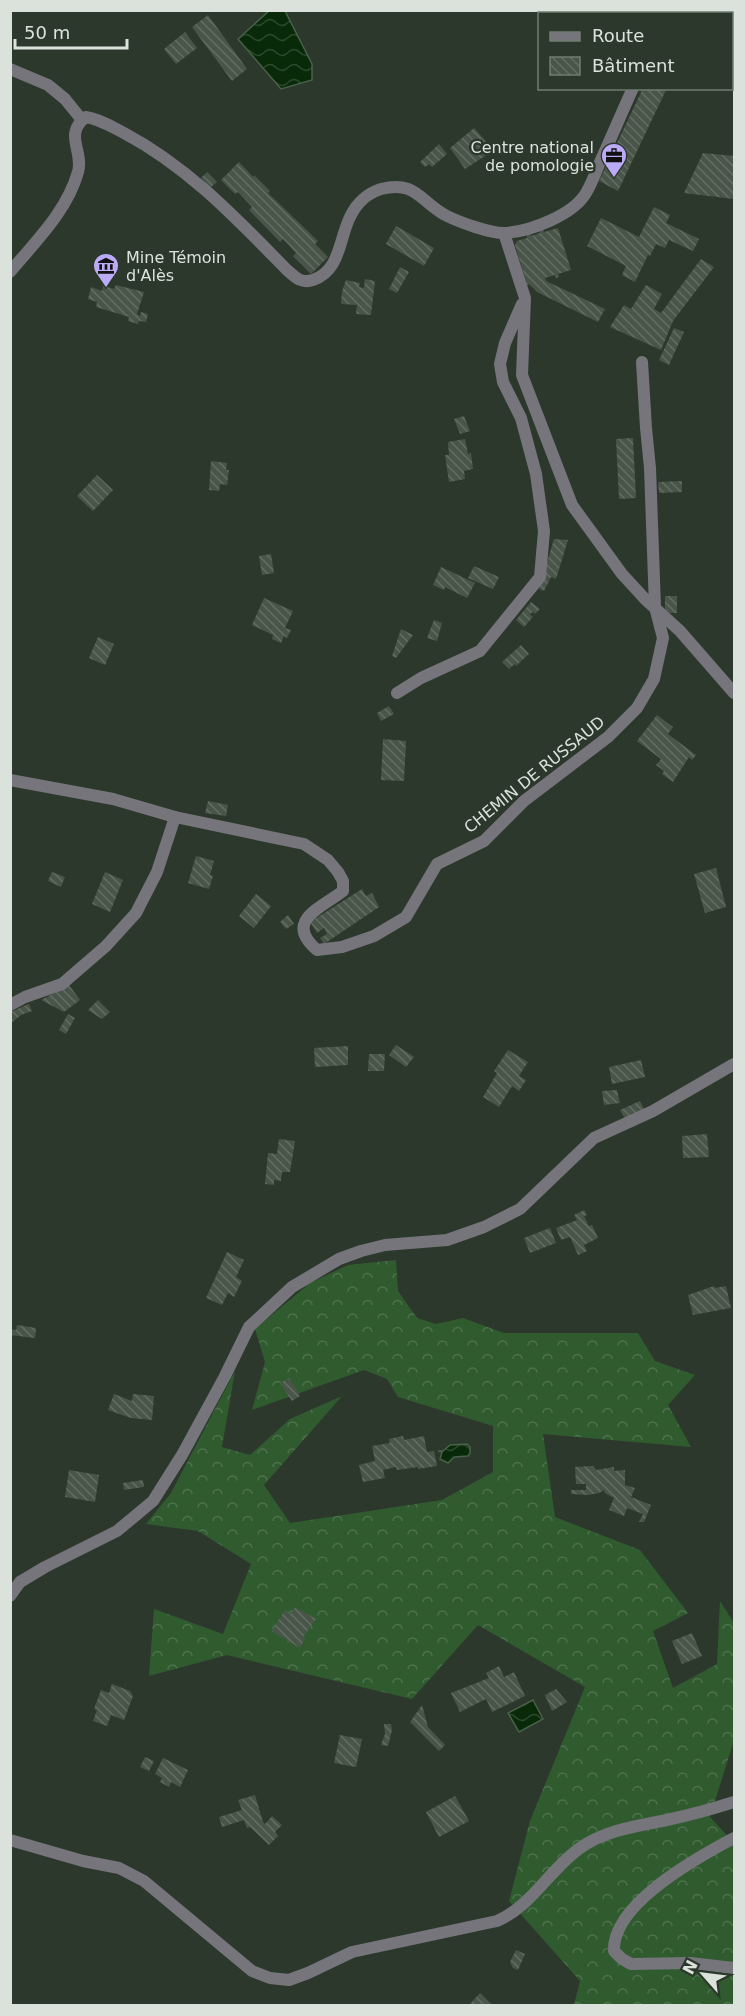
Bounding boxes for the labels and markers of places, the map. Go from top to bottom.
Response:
place label: Centre national de pomologie [471,138,594,175]
office icon: Centre national de pomologie [599,141,629,179]
place label: Mine Témoin d'Alès [126,248,226,285]
museum icon: Mine Témoin d'Alès [91,251,121,289]

